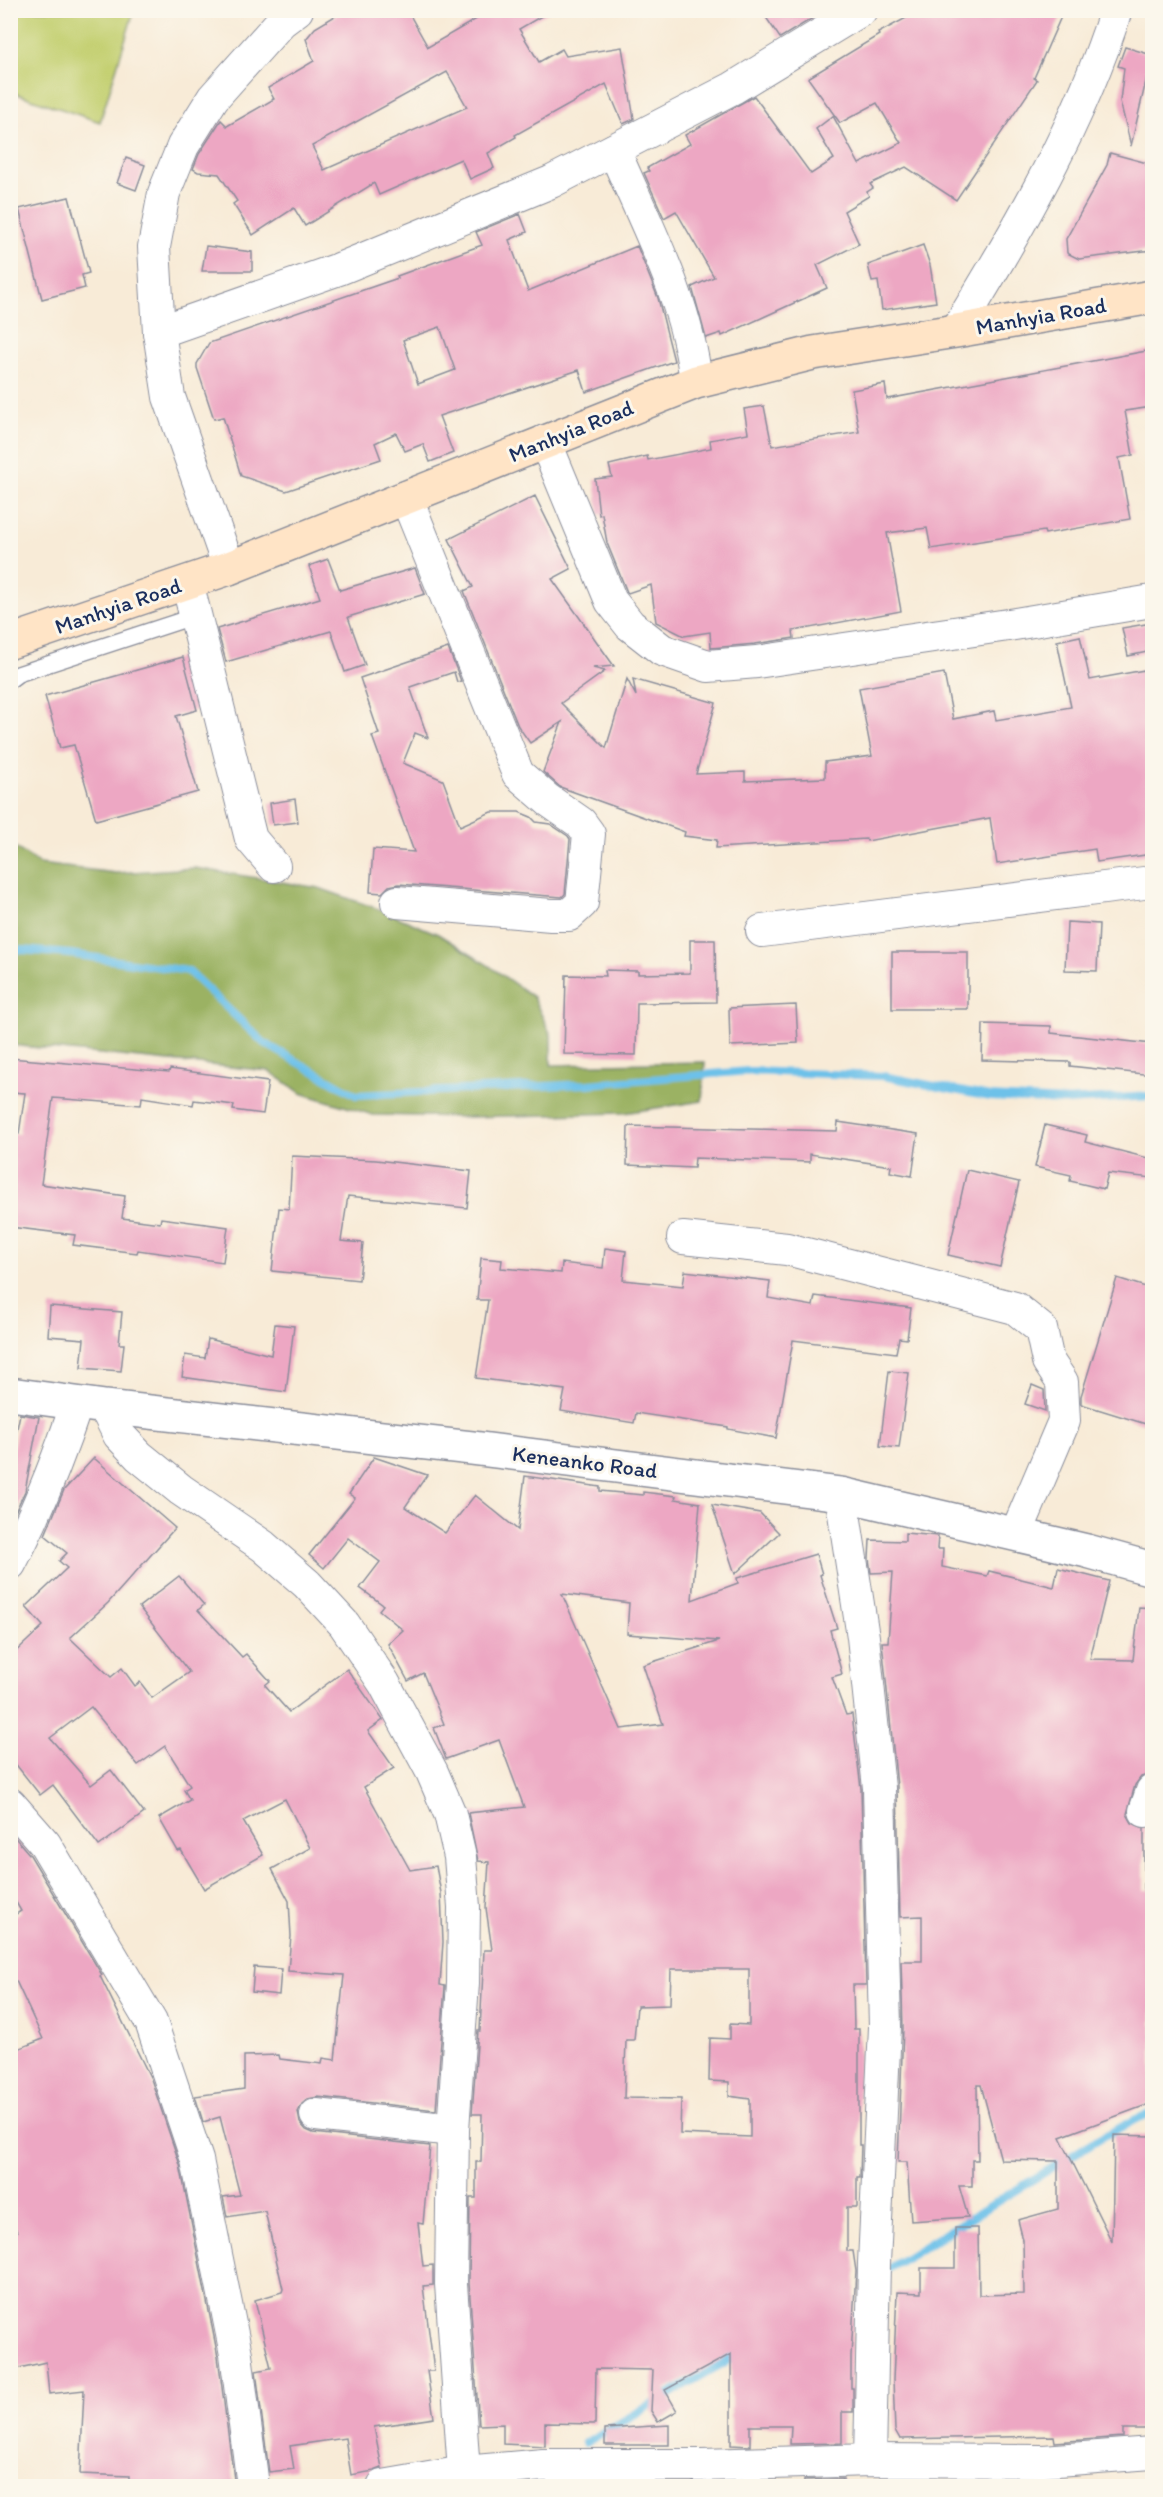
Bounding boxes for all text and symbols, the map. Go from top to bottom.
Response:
street label: Manhyia Road [974,291,1108,341]
street label: Manhyia Road [505,394,637,468]
street label: Manhyia Road [51,572,185,640]
street label: Keneanko Road [511,1440,659,1484]

